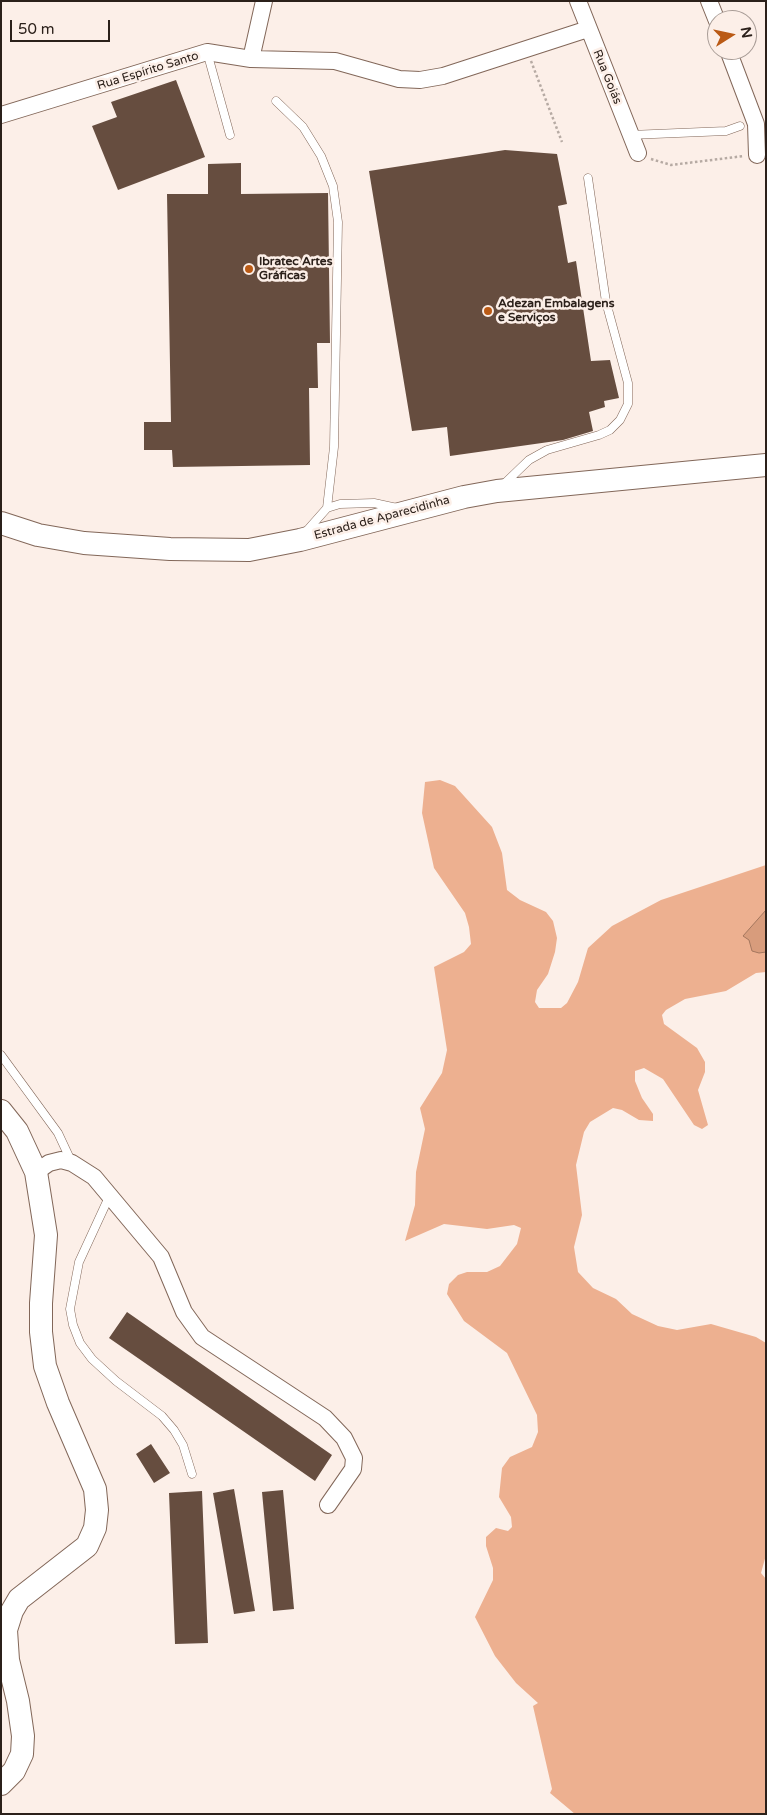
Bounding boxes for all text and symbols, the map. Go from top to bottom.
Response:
scale bar [12,10,112,42]
north arrow [707,10,757,60]
text: 50 m [18,20,55,38]
text: N [737,25,756,39]
street label: Rua Goiás [590,48,624,106]
street label: Rua Espírito Santo [96,49,200,93]
place label: Ibratec Artes Gráficas [259,255,332,283]
marker: Ibratec Artes Gráficas [243,263,255,275]
place label: Adezan Embalagens e Serviços [498,297,614,325]
marker: Adezan Embalagens e Serviços [482,305,494,317]
street label: Estrada de Aparecidinha [313,493,451,543]

